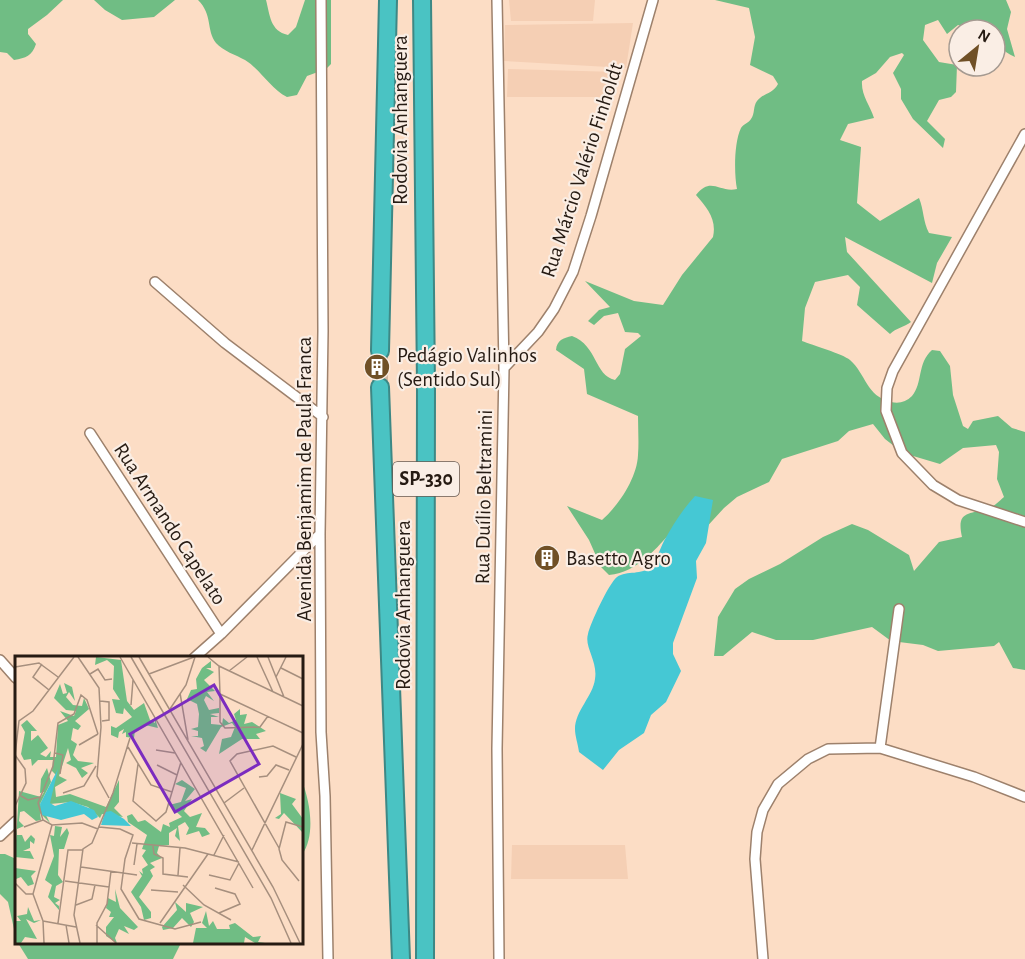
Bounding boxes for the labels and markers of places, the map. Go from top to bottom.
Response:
place label: Pedágio Valinhos (Sentido Sul) [397,345,537,390]
building icon: Pedágio Valinhos (Sentido Sul) [362,352,392,382]
building icon: Basetto Agro [532,543,562,573]
place label: Basetto Agro [566,548,671,569]

